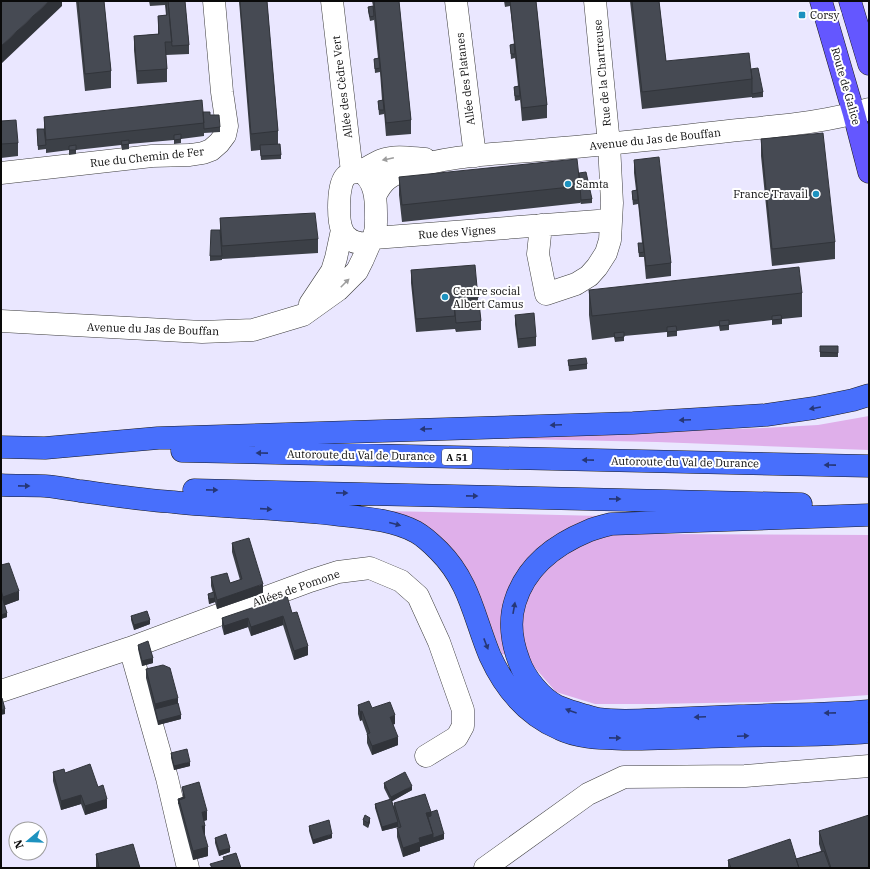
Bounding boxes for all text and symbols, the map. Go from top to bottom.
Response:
place label: Corsy [810,8,839,22]
marker: Corsy [797,10,807,20]
street label: Rue de la Chartreuse [590,19,614,127]
street label: Allée des Platanes [452,32,478,126]
street label: Allée des Cèdre Vert [329,35,355,139]
street label: Route de Galice [828,46,864,126]
street label: Avenue du Jas de Bouffan [589,125,721,153]
street label: Rue du Chemin de Fer [89,144,205,170]
one-way arrow [382,156,394,162]
place label: Samta [576,177,609,191]
marker: Samta [563,179,573,189]
place label: France Travail [733,187,808,201]
marker: France Travail [811,189,821,199]
street label: Rue des Vignes [418,222,496,242]
one-way arrow [340,278,350,288]
place label: Centre social Albert Camus [453,284,523,311]
marker: Centre social Albert Camus [440,292,450,302]
street label: Avenue du Jas de Bouffan [87,320,219,338]
one-way arrow [809,405,821,411]
one-way arrow [679,416,691,423]
one-way arrow [549,422,562,428]
one-way arrow [420,426,432,433]
street label: Autoroute du Val de Durance [287,447,435,463]
road number: A 51 [442,449,472,465]
one-way arrow [255,450,268,456]
street label: Autoroute du Val de Durance [611,454,759,470]
one-way arrow [581,457,594,463]
one-way arrow [824,462,836,469]
one-way arrow [18,483,31,489]
one-way arrow [206,487,219,493]
one-way arrow [336,490,349,496]
one-way arrow [466,493,479,499]
one-way arrow [609,496,621,503]
one-way arrow [260,505,272,512]
one-way arrow [390,521,402,527]
street label: Allées de Pomone [251,566,342,609]
one-way arrow [511,601,517,614]
one-way arrow [484,639,490,651]
one-way arrow [565,708,577,714]
one-way arrow [823,710,836,716]
one-way arrow [694,714,706,721]
one-way arrow [737,733,750,739]
one-way arrow [609,735,622,741]
north arrow [8,821,48,861]
text: N [10,838,27,851]

